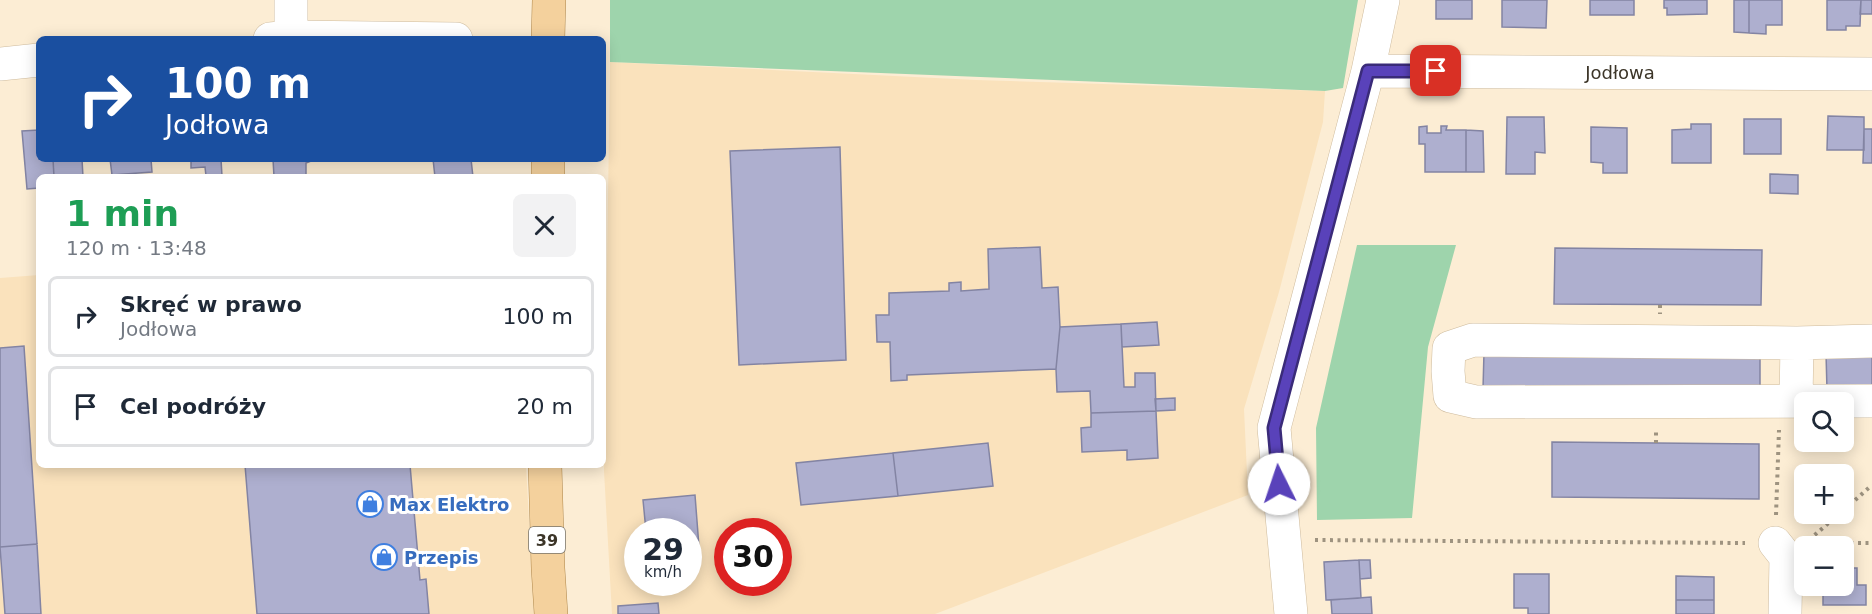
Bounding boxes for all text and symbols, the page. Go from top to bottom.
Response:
pin [1410,45,1461,96]
icon: arrive [1419,54,1452,87]
text: 100 m [165,59,311,108]
icon: right [66,60,144,138]
street label: Jodłowa [1584,62,1655,83]
text: Jodłowa [165,109,269,140]
text: 1 min [66,193,179,234]
button: close [513,194,576,257]
text: 120 m · 13:48 [66,236,207,260]
text: Skręć w prawo [120,292,302,317]
icon: right [69,300,102,333]
text: 100 m [503,304,573,329]
text: Jodłowa [120,317,197,341]
icon: arrive [69,390,102,423]
map controls [1794,392,1854,596]
button: search [1794,392,1854,452]
text: Cel podróży [120,394,266,419]
text: 20 m [517,394,573,419]
position arrow [1247,452,1311,516]
button: + [1794,464,1854,524]
shop icon: Max Elektro [355,489,385,519]
place label: Max Elektro [389,494,509,515]
speed limit sign: 30 [714,518,792,596]
road number: 39 [529,527,565,553]
text: 29 [642,532,684,567]
button: − [1794,536,1854,596]
shop icon: Przepis [369,542,399,572]
place label: Przepis [404,547,479,568]
text: km/h [644,563,682,581]

